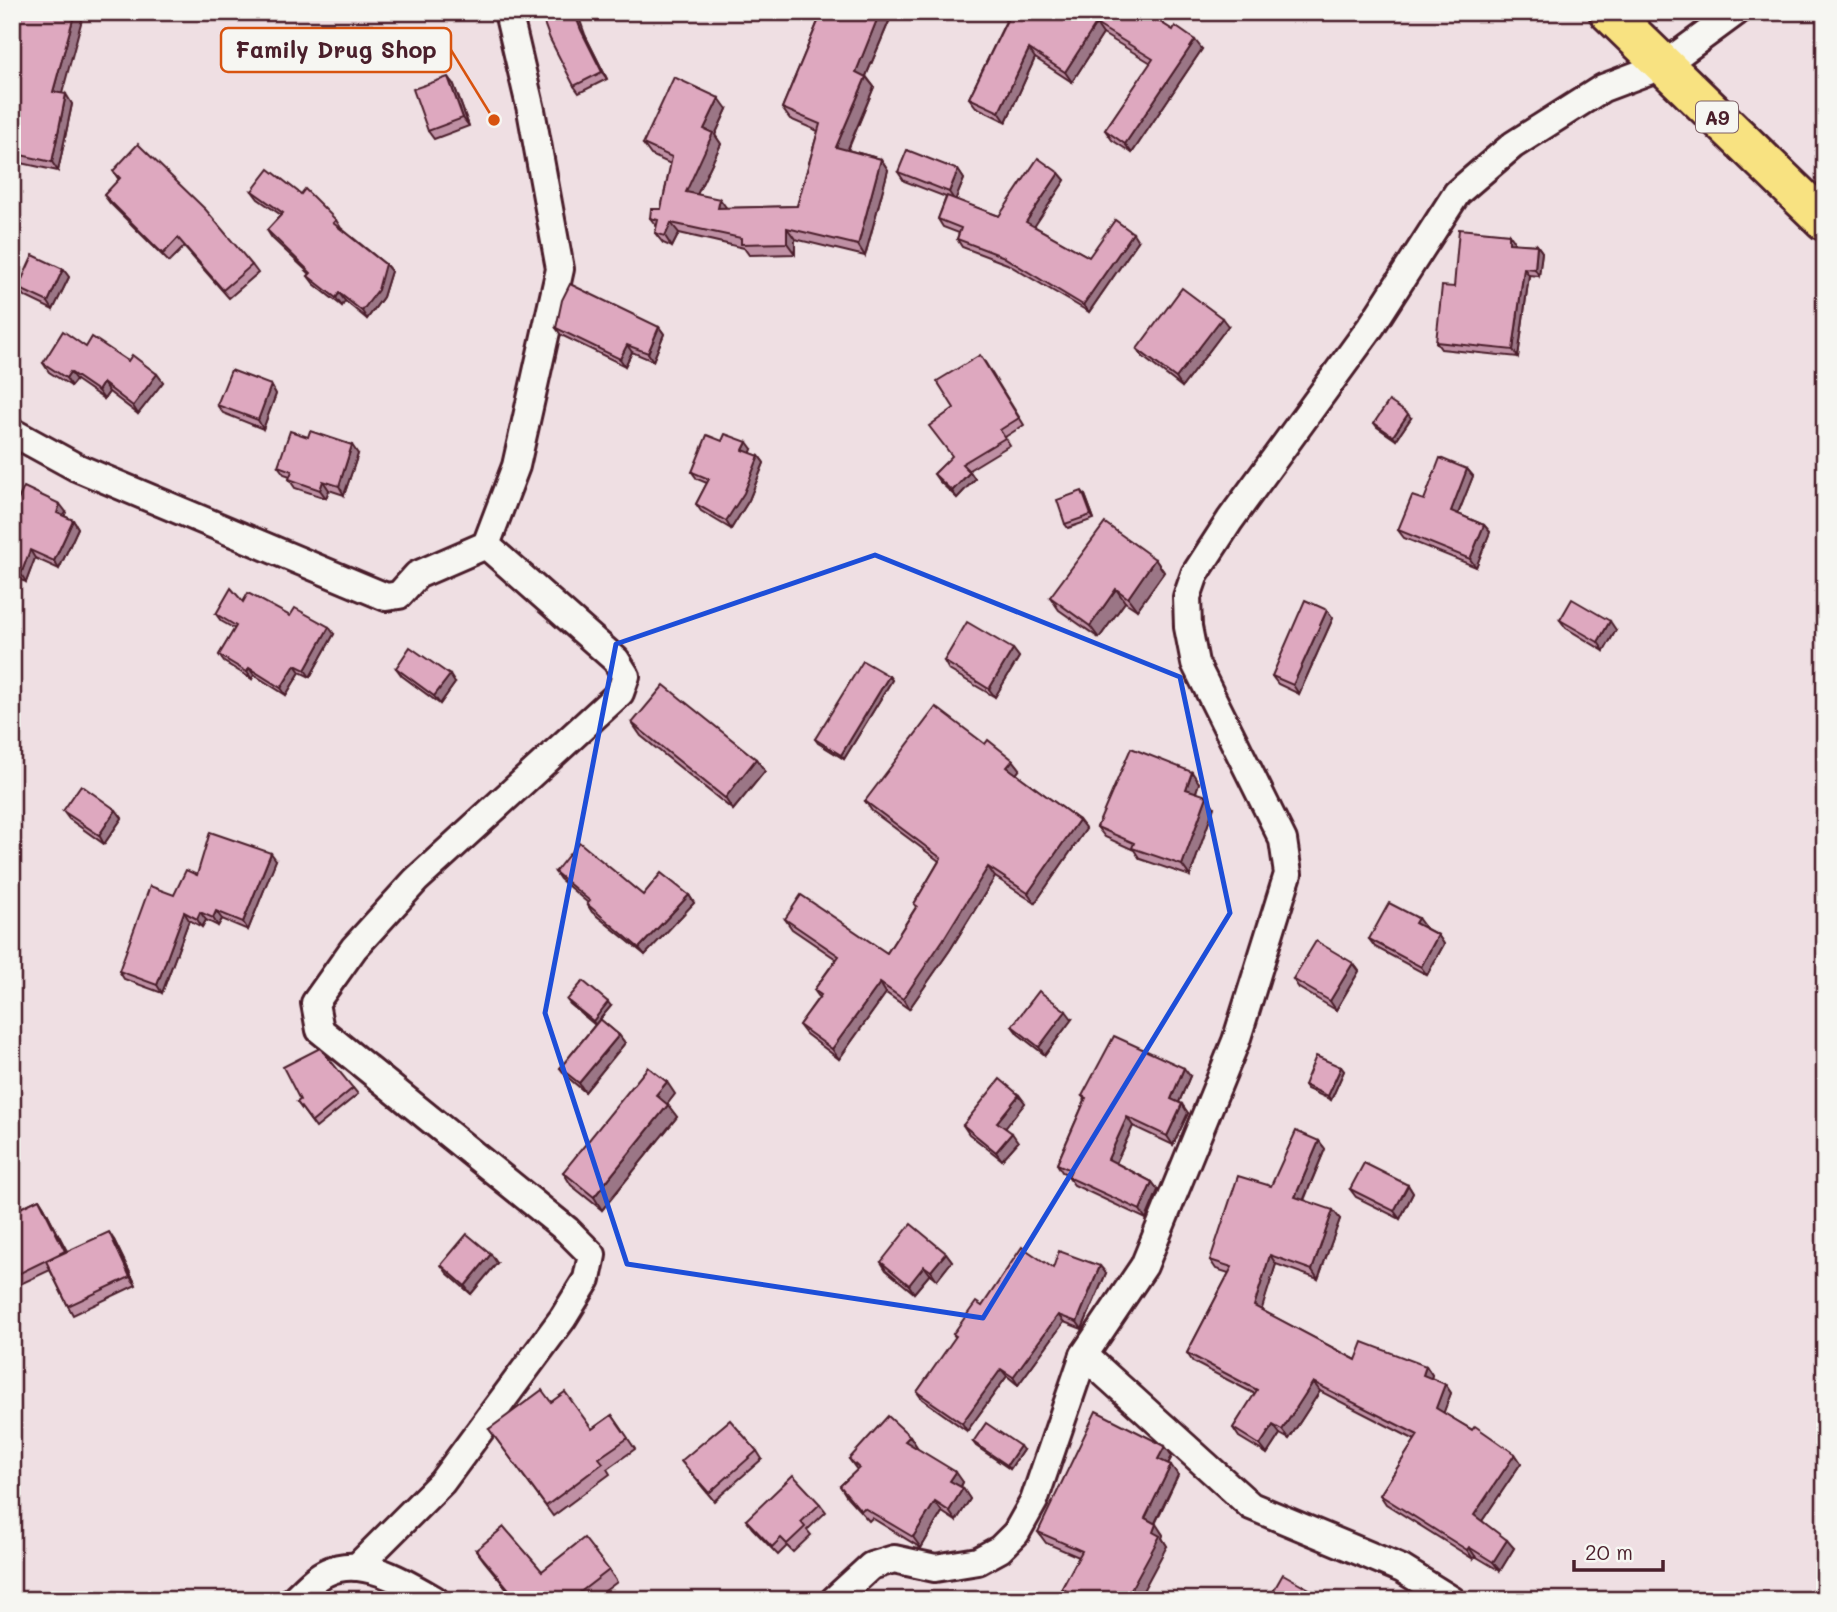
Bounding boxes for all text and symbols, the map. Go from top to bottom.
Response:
callout: Family Drug Shop [221,28,451,72]
text: Family Drug Shop [235,34,437,64]
road number: A9 [1696,102,1738,132]
scale bar [1574,1528,1664,1572]
text: 20 m [1585,1538,1633,1565]

